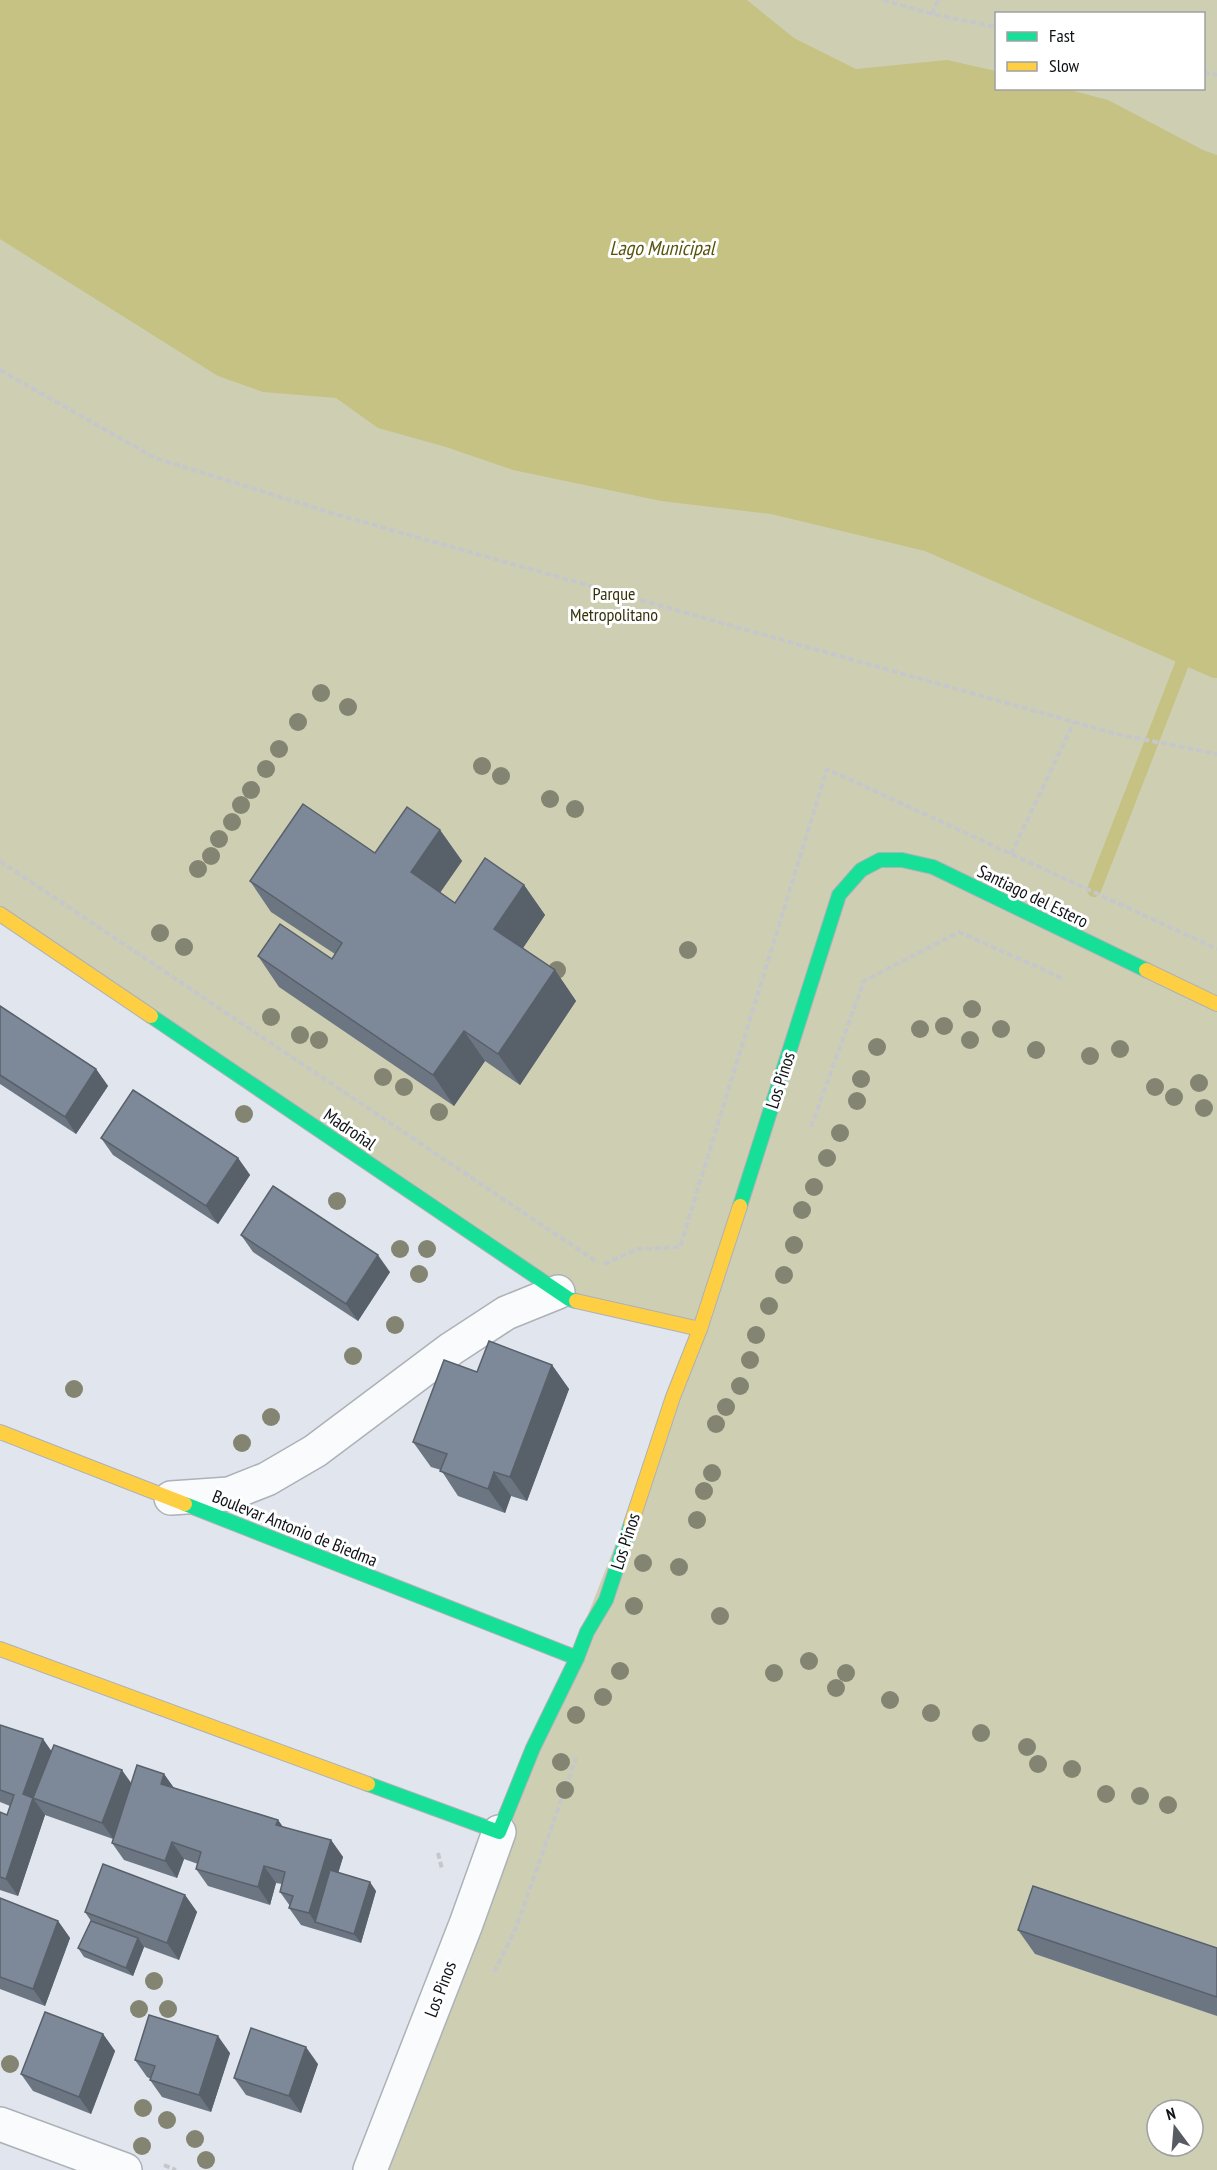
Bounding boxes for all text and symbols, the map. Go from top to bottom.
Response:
legend [995,12,1205,90]
text: Fast [1049,24,1075,47]
text: Slow [1049,54,1080,77]
water label: Lago Municipal [610,235,717,261]
park label: Parque Metropolitano [570,582,658,626]
street label: Santiago del Estero [974,859,1092,933]
street label: Los Pinos [760,1049,800,1111]
street label: Madroñal [319,1103,381,1155]
street label: Boulevar Antonio de Biedma [209,1484,381,1572]
street label: Los Pinos [605,1510,645,1572]
street label: Los Pinos [419,1958,461,2020]
north arrow [1145,2098,1205,2158]
text: N [1164,2103,1178,2124]

